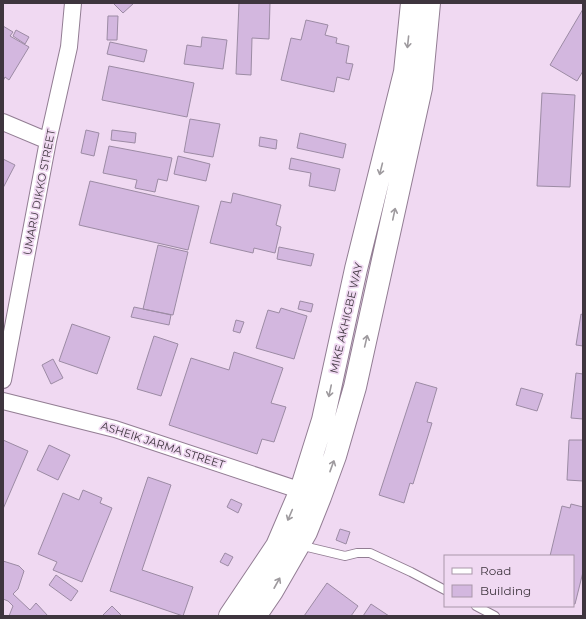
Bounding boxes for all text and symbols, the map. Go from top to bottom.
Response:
one-way arrow [405,35,412,48]
street label: UMARU DIKKO STREET [20,127,58,256]
one-way arrow [377,162,385,175]
one-way arrow [391,208,399,221]
street label: MIKE AKHIGBE WAY [326,261,366,375]
one-way arrow [362,334,370,347]
one-way arrow [325,384,333,397]
street label: ASHEIK JARMA STREET [99,418,227,472]
one-way arrow [328,460,336,472]
one-way arrow [286,508,294,520]
legend [444,555,574,607]
text: Road [480,563,511,578]
one-way arrow [273,577,281,589]
text: Building [480,583,531,598]

